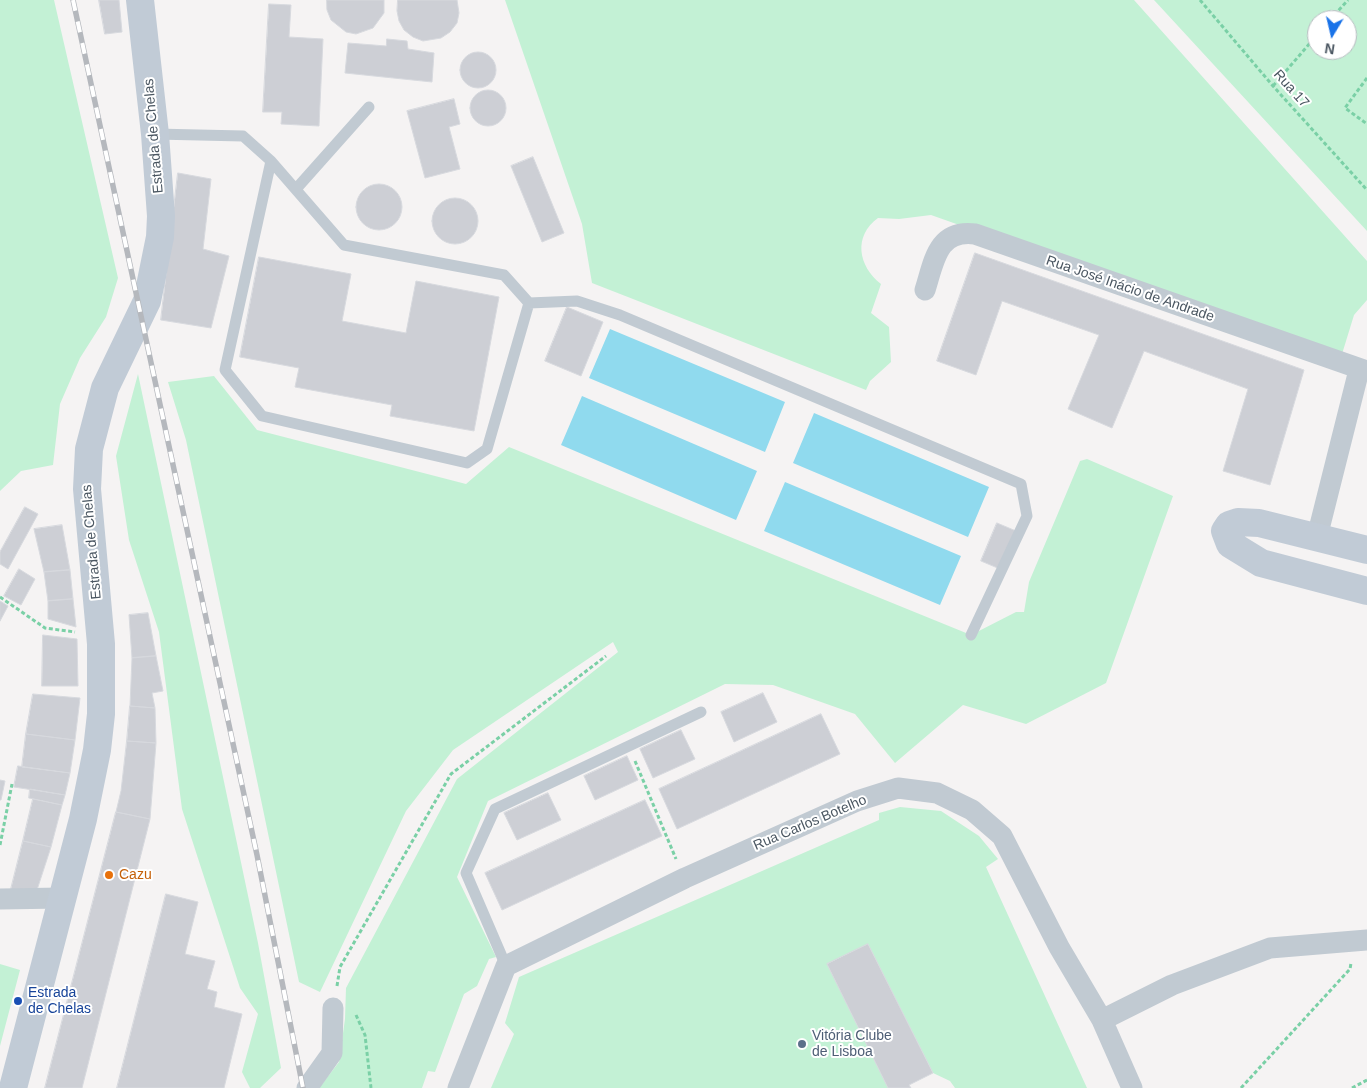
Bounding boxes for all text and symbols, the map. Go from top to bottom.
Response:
north arrow [1307,10,1357,60]
text: N [1324,40,1336,58]
street label: Rua 17 [1270,67,1312,111]
street label: Estrada de Chelas [141,78,167,194]
street label: Rua José Inácio de Andrade [1044,252,1216,326]
street label: Estrada de Chelas [79,484,105,600]
street label: Rua Carlos Botelho [751,792,869,854]
place label: Cazu [119,867,152,883]
marker: Cazu [103,869,115,881]
place label: Estrada de Chelas [28,985,91,1018]
marker: Estrada de Chelas [12,995,24,1007]
place label: Vitória Clube de Lisboa [812,1028,892,1060]
marker: Vitória Clube de Lisboa [796,1038,808,1050]

